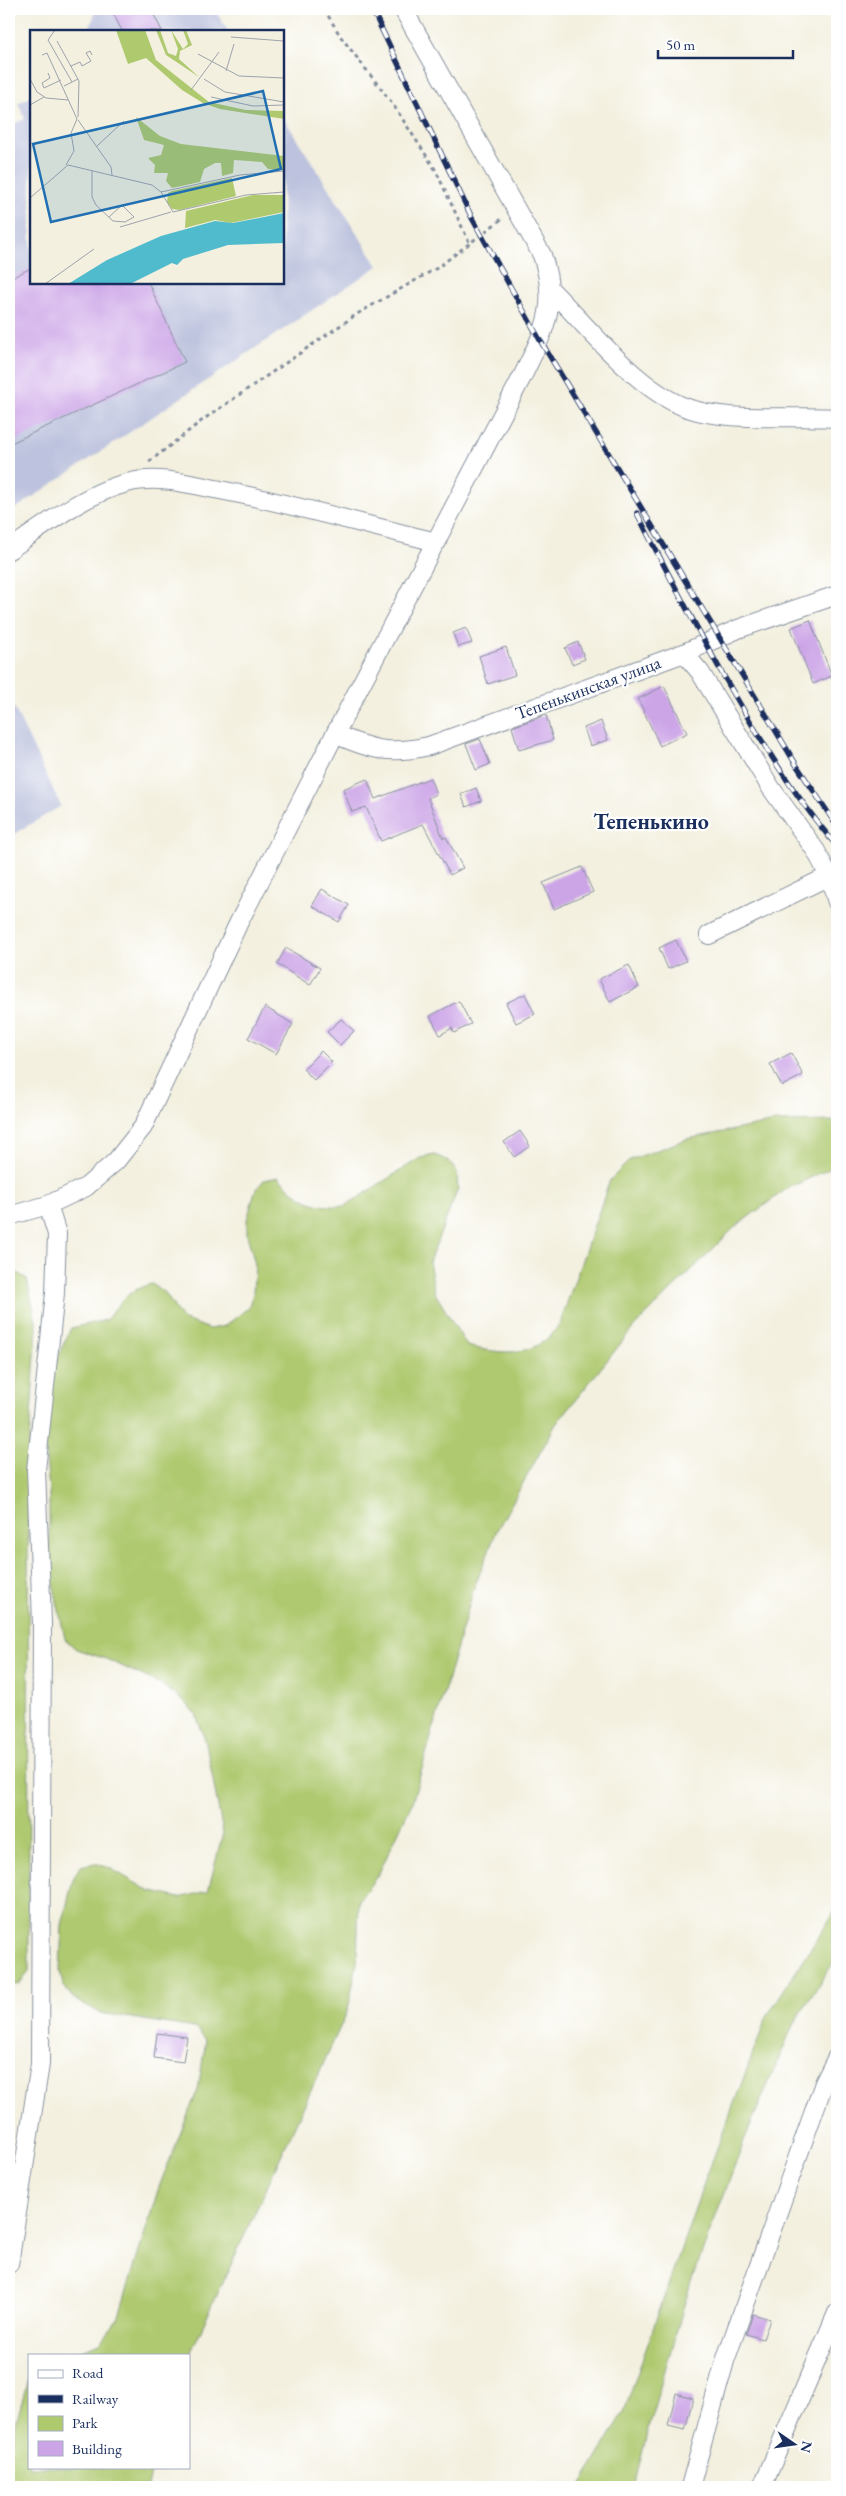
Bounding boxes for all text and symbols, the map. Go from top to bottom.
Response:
scale bar [658,28,794,60]
inset map [30,30,284,284]
text: 50 m [666,35,695,54]
street label: Тепенькинская улица [512,650,665,725]
district label: Тепенькино [593,807,709,836]
legend [28,2354,190,2468]
text: Road [72,2363,104,2382]
text: Railway [72,2389,119,2408]
text: Park [72,2413,99,2432]
north arrow [768,2418,818,2468]
text: Building [72,2439,122,2458]
text: N [796,2439,817,2455]

